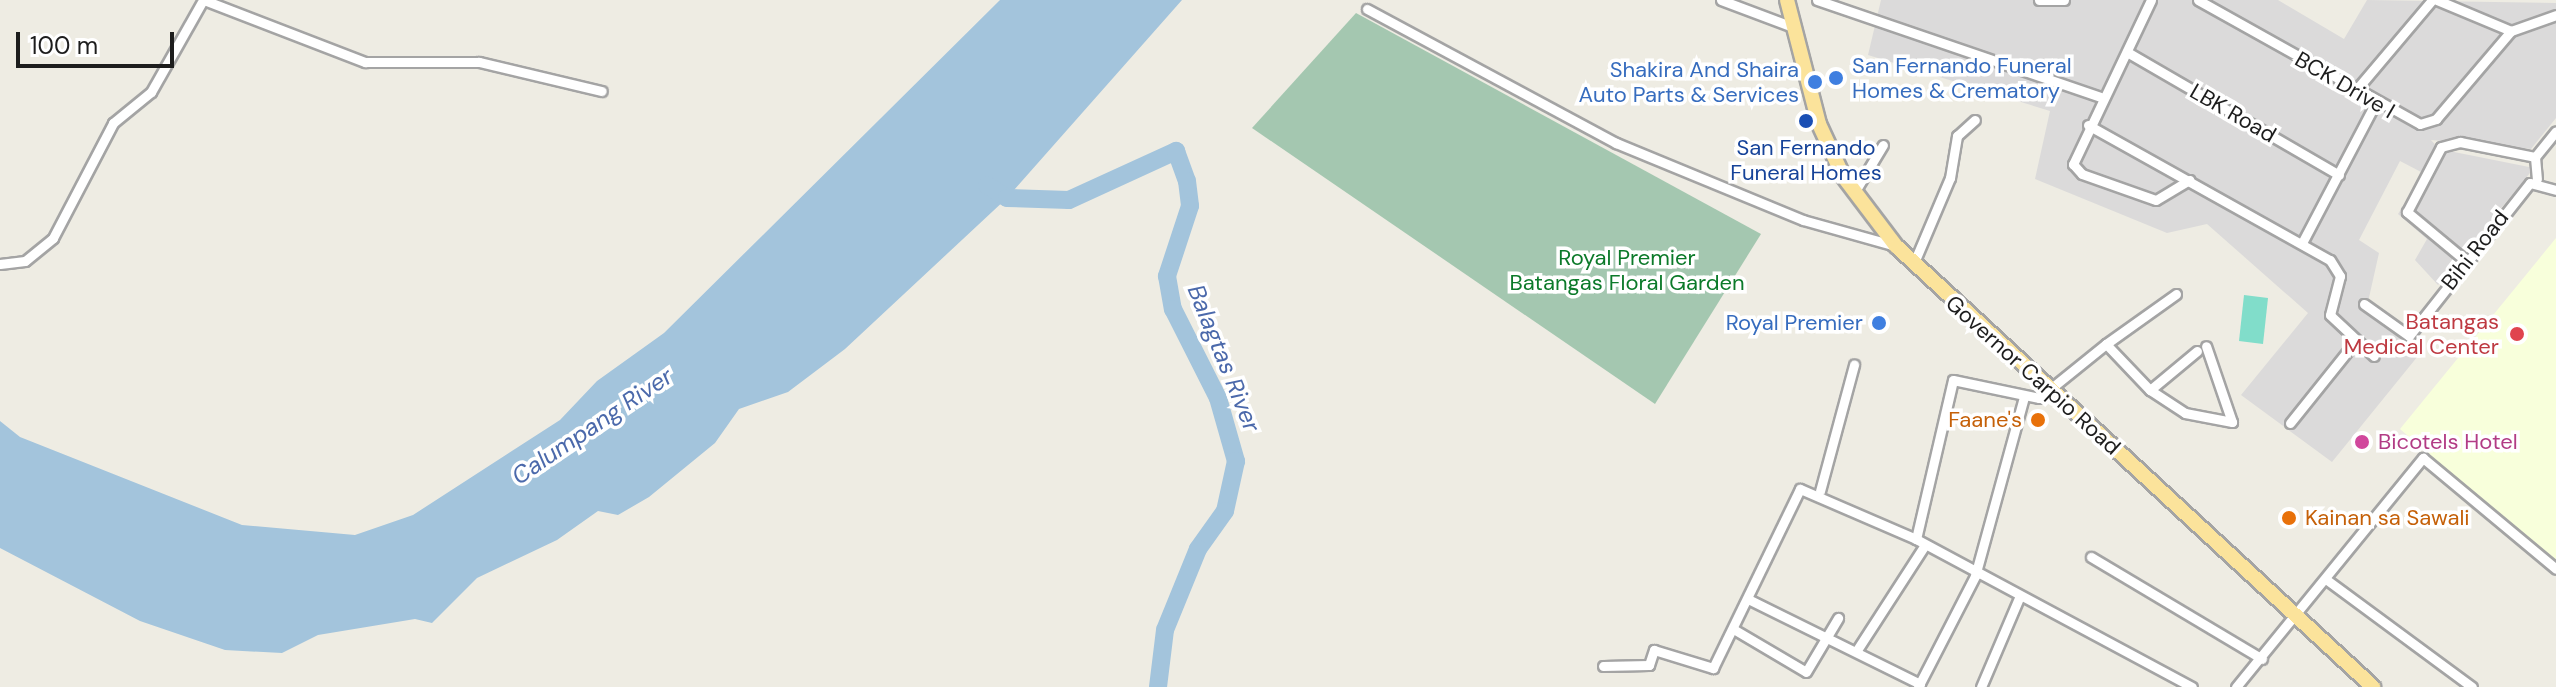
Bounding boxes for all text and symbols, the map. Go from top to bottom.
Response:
scale bar [20,16,178,66]
text: 100 m [30,30,98,61]
street label: BCK Drive I [2290,46,2400,124]
place label: San Fernando Funeral Homes & Crematory [1852,52,2072,104]
place label: Shakira And Shaira Auto Parts & Services [1579,56,1799,108]
marker: San Fernando Funeral Homes & Crematory [1827,69,1845,87]
marker: Shakira And Shaira Auto Parts & Services [1806,73,1824,91]
street label: LBK Road [2185,78,2281,148]
marker: San Fernando Funeral Homes [1797,112,1815,130]
place label: San Fernando Funeral Homes [1730,134,1882,186]
street label: Bihi Road [2436,205,2514,295]
park label: Royal Premier Batangas Floral Garden [1509,244,1745,296]
water label: Balagtas River [1181,280,1267,436]
street label: Governor Carpio Road [1940,290,2126,460]
place label: Batangas Medical Center [2344,308,2499,360]
place label: Royal Premier [1726,310,1863,336]
marker: Royal Premier [1870,314,1888,332]
marker: Batangas Medical Center [2506,323,2528,345]
water label: Calumpang River [506,361,678,491]
place label: Faane's [1948,407,2022,433]
marker: Faane's [2029,411,2047,429]
place label: Bicotels Hotel [2378,429,2518,455]
marker: Bicotels Hotel [2353,433,2371,451]
place label: Kainan sa Sawali [2305,505,2470,531]
marker: Kainan sa Sawali [2280,509,2298,527]

